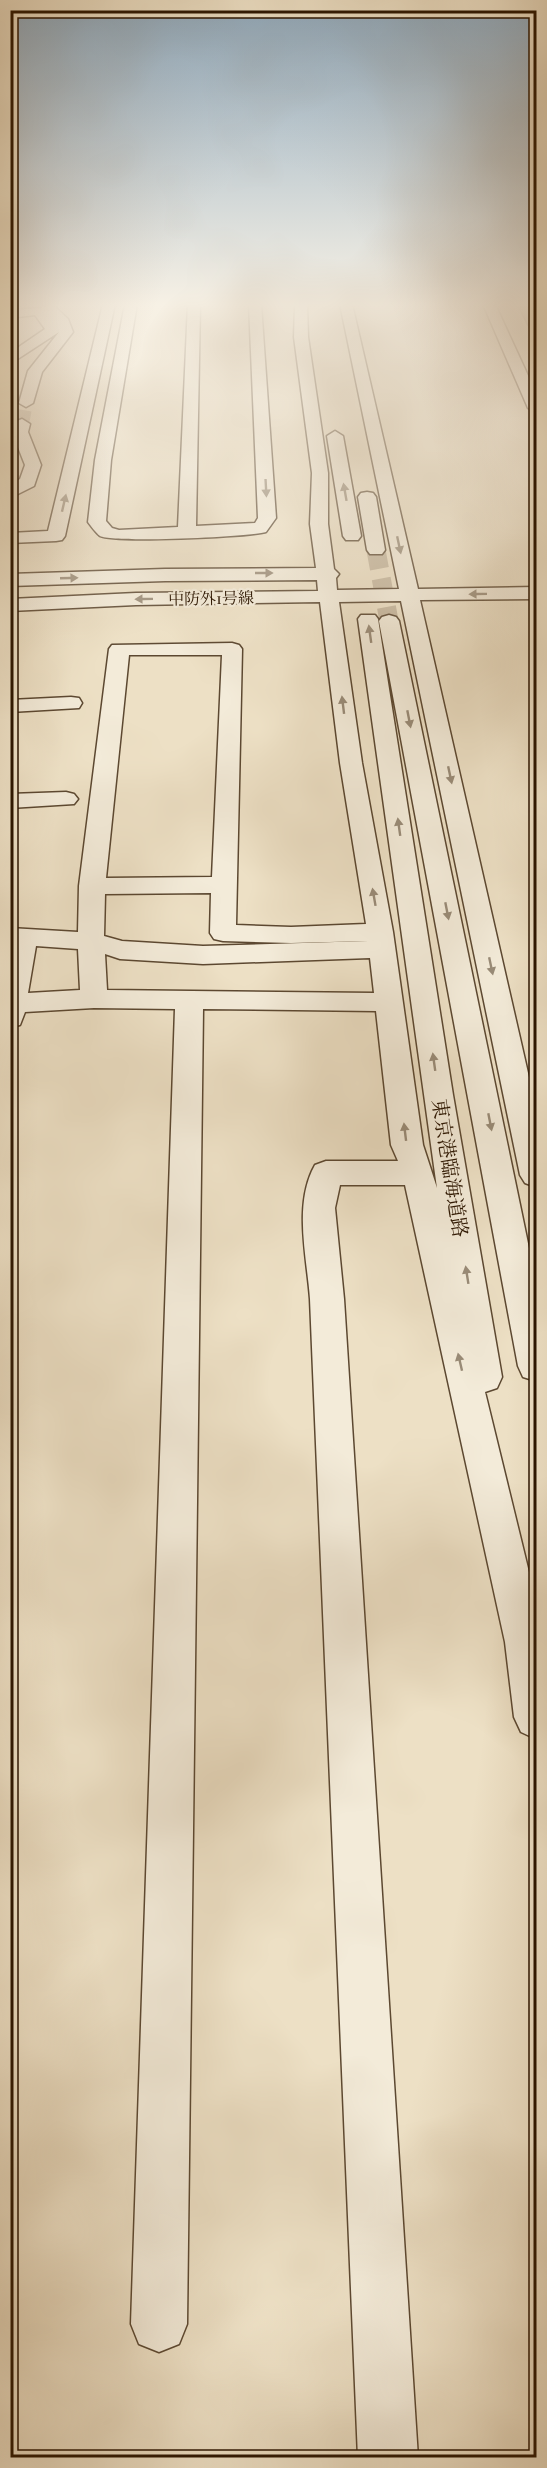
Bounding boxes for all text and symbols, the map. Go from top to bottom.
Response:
one-way arrow [261,478,270,497]
one-way arrow [340,482,349,501]
one-way arrow [59,494,69,512]
one-way arrow [395,536,405,554]
one-way arrow [254,569,273,578]
one-way arrow [59,573,78,582]
street label: 中防外1号線 [168,588,254,609]
one-way arrow [469,589,488,599]
one-way arrow [135,594,154,604]
one-way arrow [366,625,375,644]
one-way arrow [339,695,348,714]
one-way arrow [405,710,414,729]
one-way arrow [446,766,455,785]
one-way arrow [394,818,403,837]
one-way arrow [369,887,378,906]
one-way arrow [443,901,453,920]
one-way arrow [487,957,497,975]
one-way arrow [429,1052,438,1071]
street label: 東京港臨海道路 [427,1097,472,1239]
one-way arrow [486,1113,495,1132]
one-way arrow [401,1122,410,1141]
one-way arrow [463,1265,472,1284]
one-way arrow [454,1353,464,1371]

